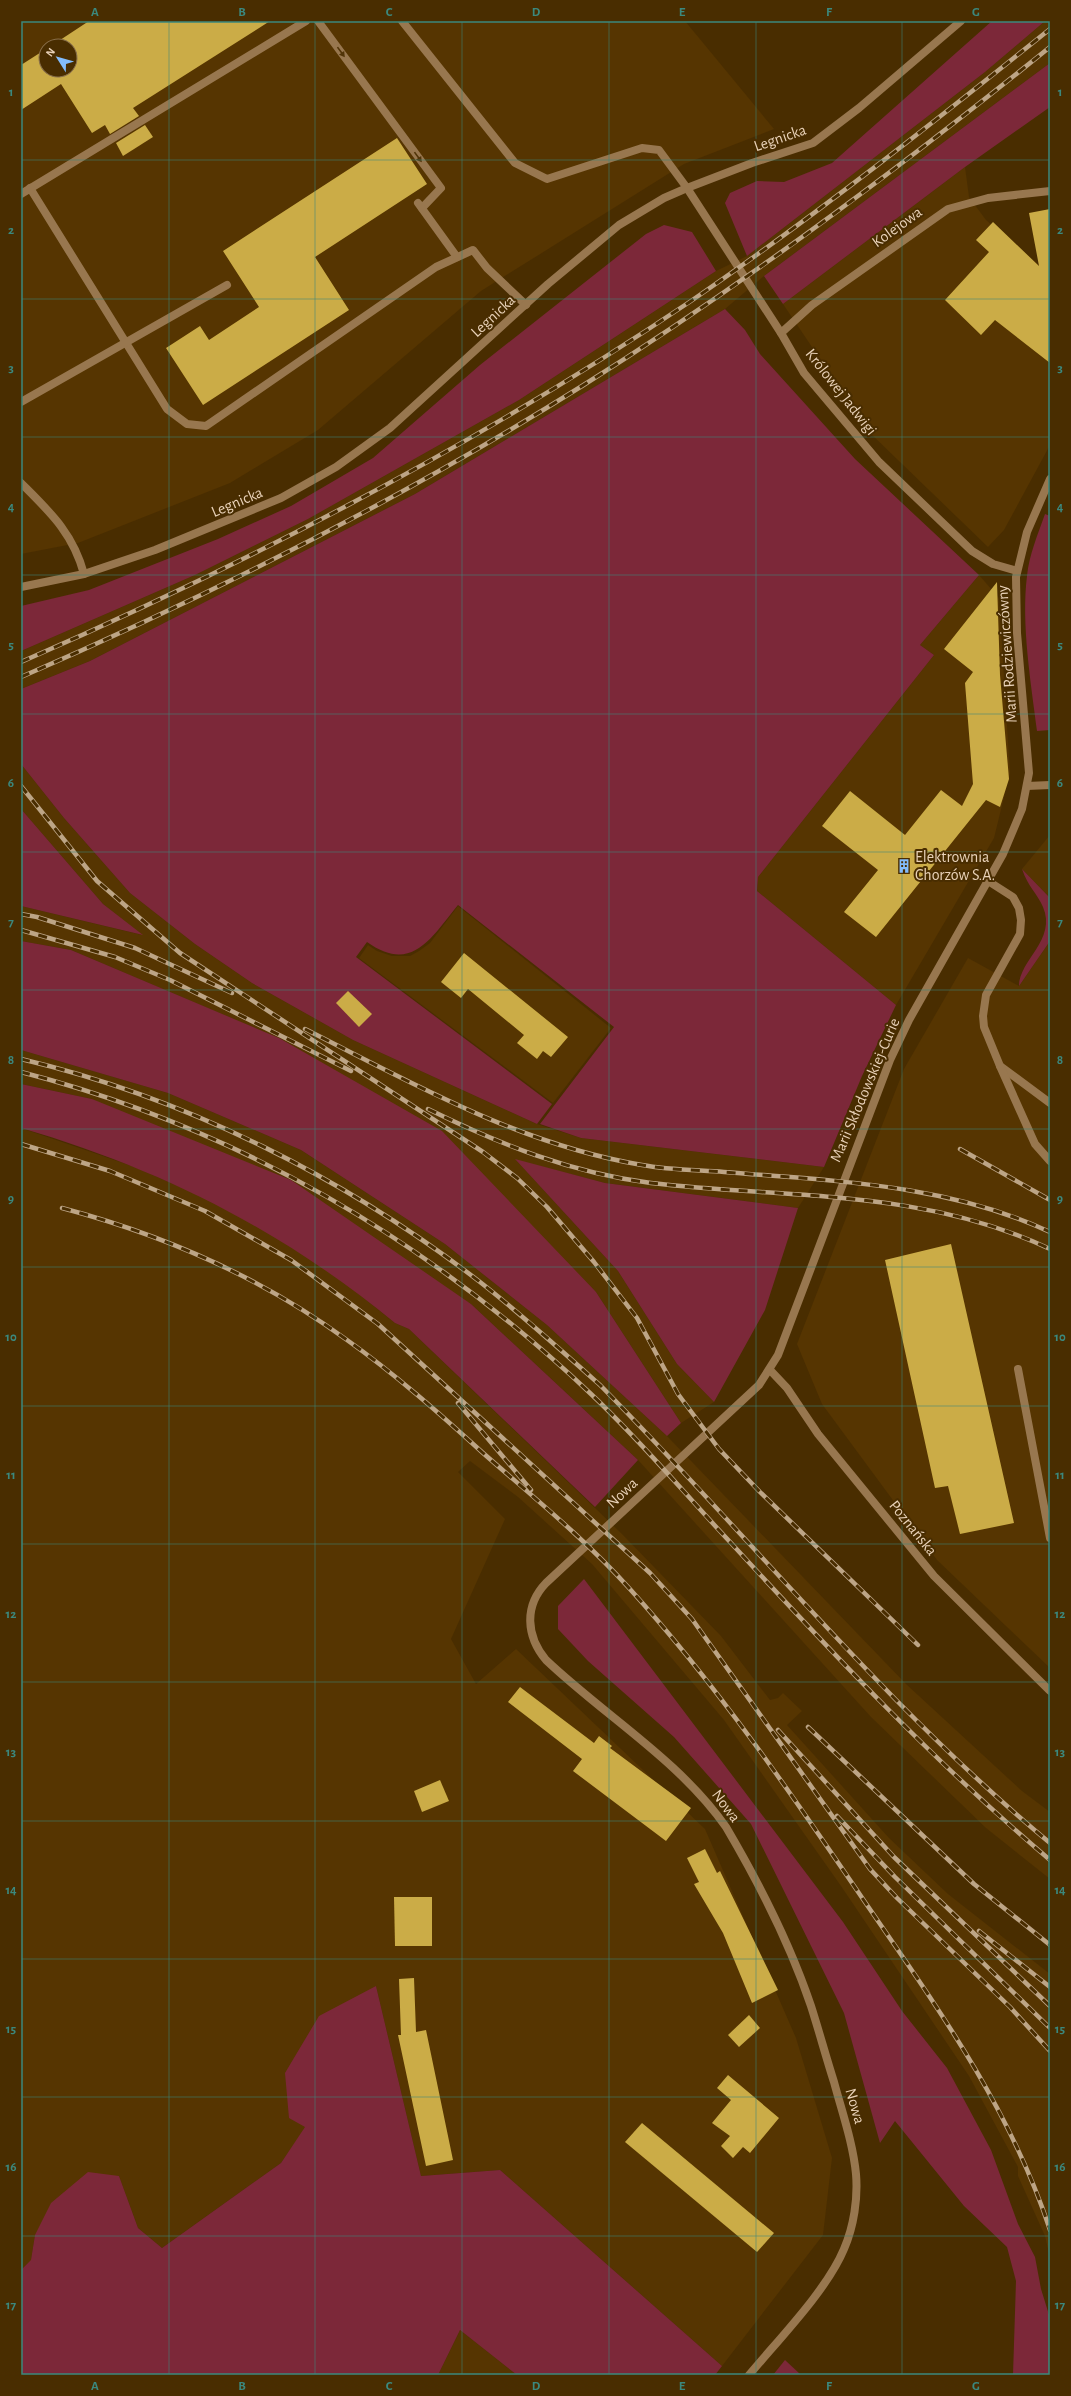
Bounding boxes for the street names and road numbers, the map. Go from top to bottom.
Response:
street label: Legnicka [752,122,808,154]
street label: Kolejowa [869,204,925,251]
street label: Legnicka [468,292,518,340]
street label: Królowej Jadwigi [802,346,880,439]
street label: Legnicka [209,484,265,520]
street label: Marii Rodziewiczówny [994,584,1021,723]
street label: Marii Skłodowskiej-Curie [827,1016,904,1165]
street label: Nowa [603,1475,641,1511]
street label: Poznańska [886,1497,940,1559]
street label: Nowa [709,1787,743,1825]
street label: Nowa [842,2086,868,2126]

